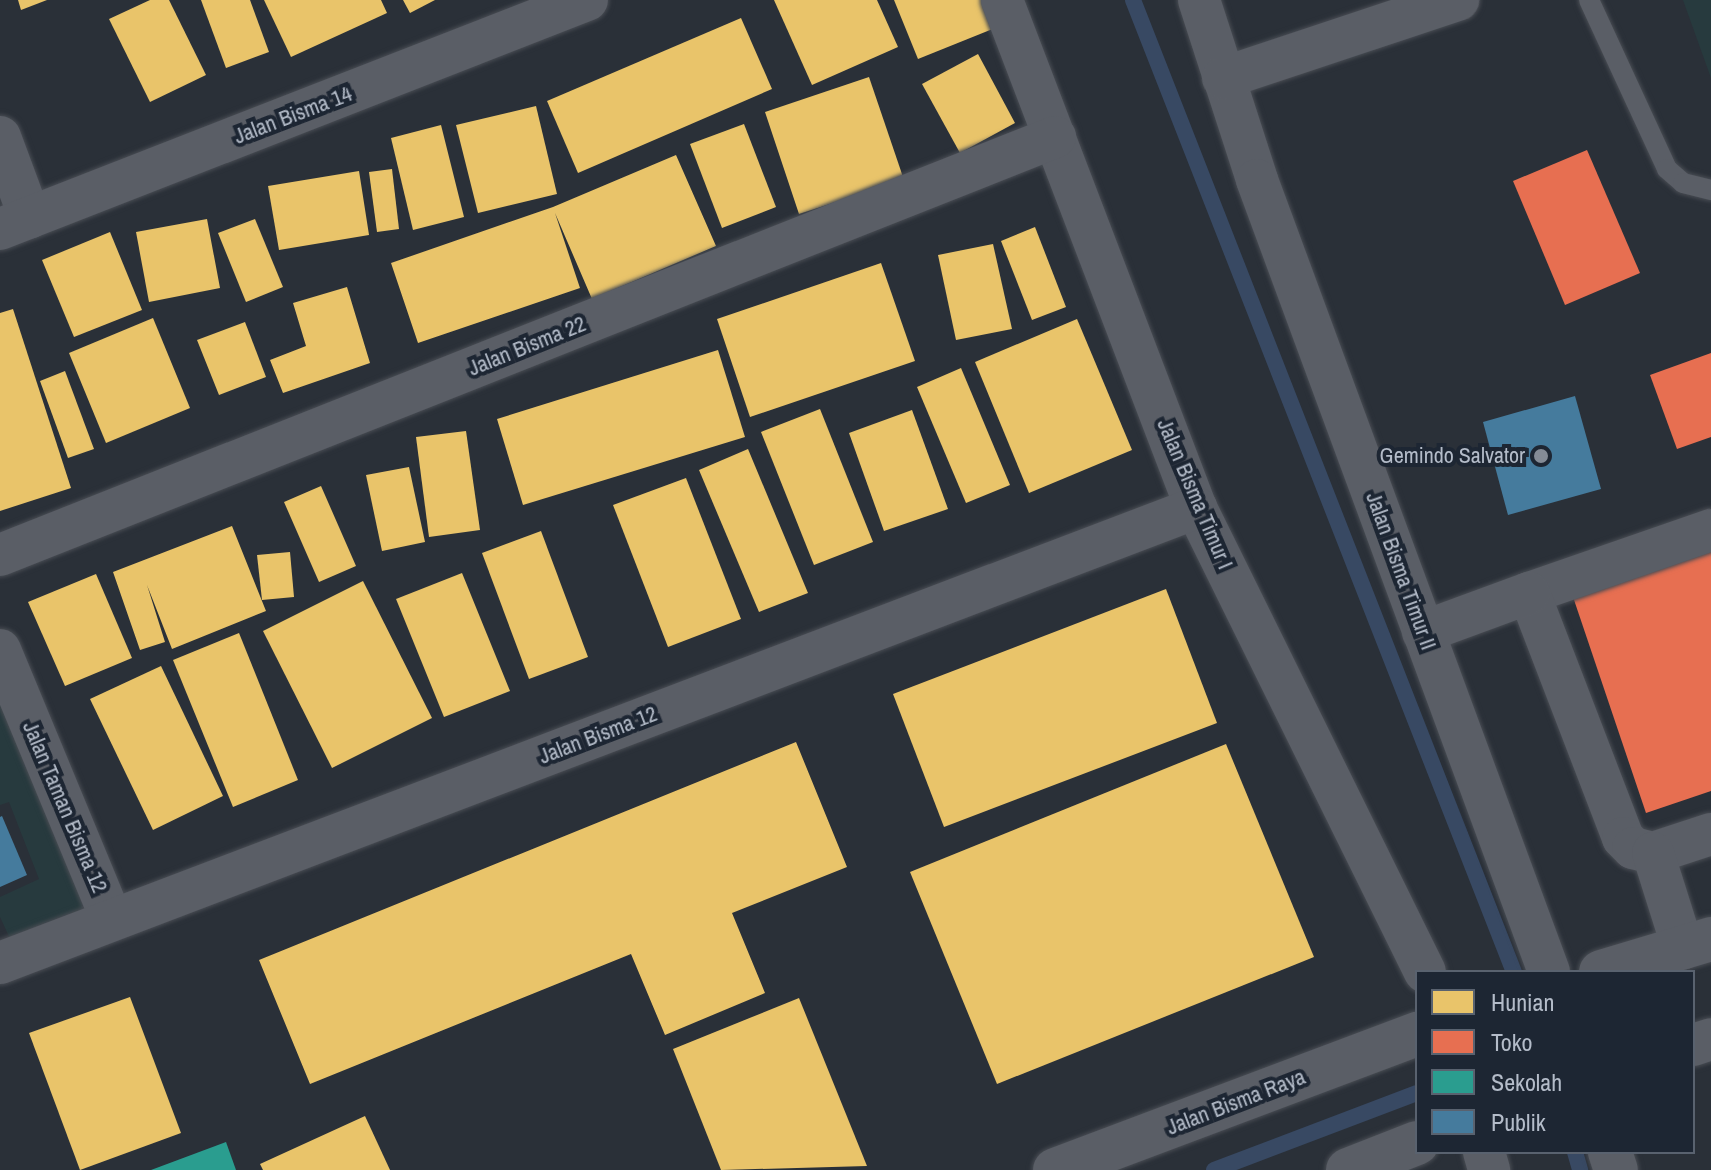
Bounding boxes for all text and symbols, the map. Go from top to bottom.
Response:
street label: Jalan Bisma 14 [230,80,356,150]
street label: Jalan Bisma 22 [464,310,590,382]
street label: Jalan Bisma Timur I [1151,415,1239,573]
place label: Gemindo Salvator [1380,443,1525,469]
marker: Gemindo Salvator [1532,447,1550,465]
street label: Jalan Bisma Timur II [1360,488,1442,654]
street label: Jalan Bisma 12 [535,700,661,770]
street label: Jalan Taman Bisma 12 [17,717,113,897]
legend [1415,970,1695,1154]
text: Hunian [1491,986,1554,1018]
text: Toko [1491,1026,1533,1058]
street label: Jalan Bisma Raya [1163,1063,1309,1141]
text: Sekolah [1491,1066,1562,1098]
text: Publik [1491,1106,1546,1138]

